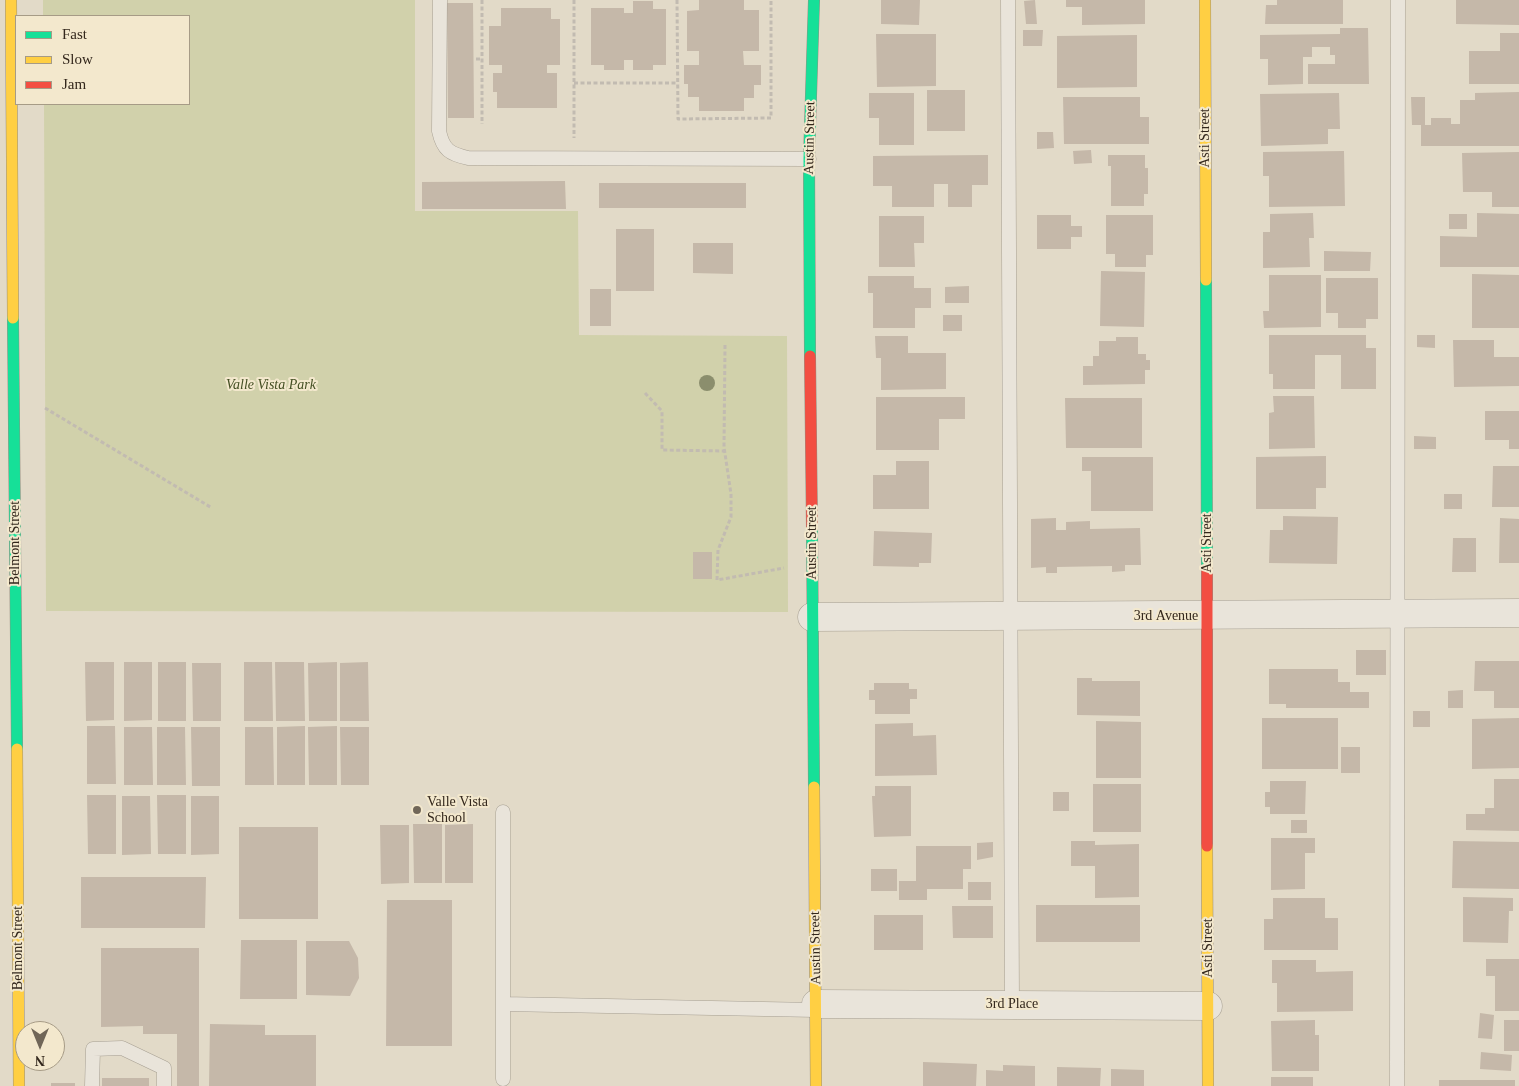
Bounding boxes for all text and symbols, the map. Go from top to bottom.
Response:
legend [15,15,190,105]
text: Fast [62,26,87,42]
text: Slow [62,51,93,67]
text: Jam [62,76,86,92]
street label: Austin Street [801,101,819,175]
street label: Asti Street [1197,108,1213,168]
park label: Valle Vista Park [226,377,316,393]
street label: Belmont Street [7,501,23,585]
street label: Austin Street [804,506,820,580]
street label: Asti Street [1199,513,1215,573]
street label: 3rd Avenue [1134,608,1198,624]
place label: Valle Vista School [427,794,488,826]
marker: Valle Vista School [411,804,423,816]
street label: Belmont Street [10,906,26,990]
street label: Austin Street [807,911,825,985]
street label: Asti Street [1200,918,1216,978]
street label: 3rd Place [986,996,1038,1012]
north arrow [15,1021,65,1071]
text: N [35,1053,45,1068]

